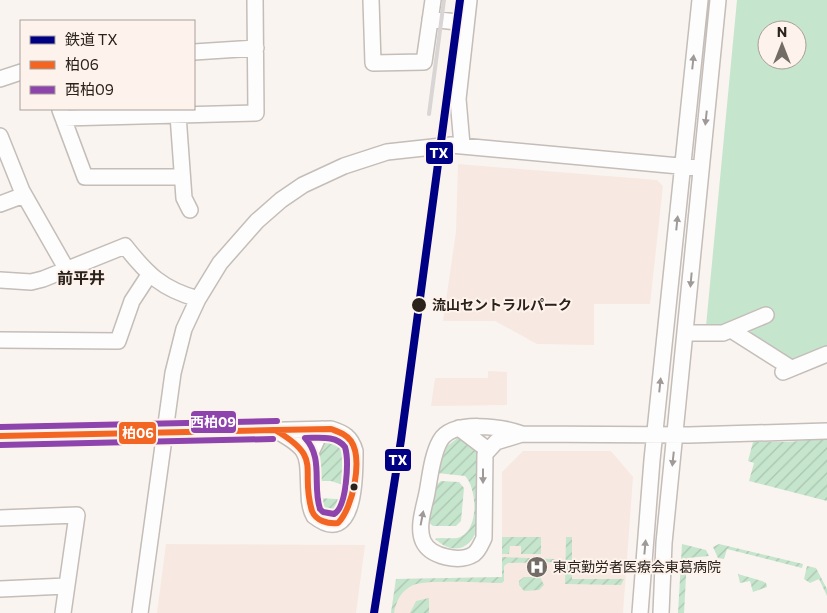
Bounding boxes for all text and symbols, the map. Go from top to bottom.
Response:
legend [20,20,195,110]
north arrow [757,20,807,70]
text: N [777,23,787,40]
text: 鉄道 TX [65,30,118,48]
one-way arrow [689,54,697,70]
text: 柏06 [65,55,99,73]
text: 西柏09 [65,80,114,98]
one-way arrow [702,110,710,126]
line badge: TX [425,141,454,165]
text: TX [430,144,449,161]
one-way arrow [673,215,681,231]
district label: 前平井 [57,268,105,287]
one-way arrow [686,272,694,288]
marker: 流山セントラルパーク [410,296,428,314]
place label: 流山セントラルパーク [432,296,572,313]
one-way arrow [656,377,664,393]
line badge: 西柏09 [190,410,237,434]
text: 西柏09 [190,413,236,430]
line badge: 柏06 [118,421,157,445]
text: 柏06 [122,424,154,441]
line badge: TX [384,448,412,472]
text: TX [389,451,408,468]
one-way arrow [669,451,677,467]
one-way arrow [480,469,488,485]
unlabelled marker [349,482,359,492]
one-way arrow [419,509,427,525]
one-way arrow [641,539,649,555]
hospital icon: 東京勤労者医療会東葛病院 [525,555,549,579]
place label: 東京勤労者医療会東葛病院 [553,558,721,575]

